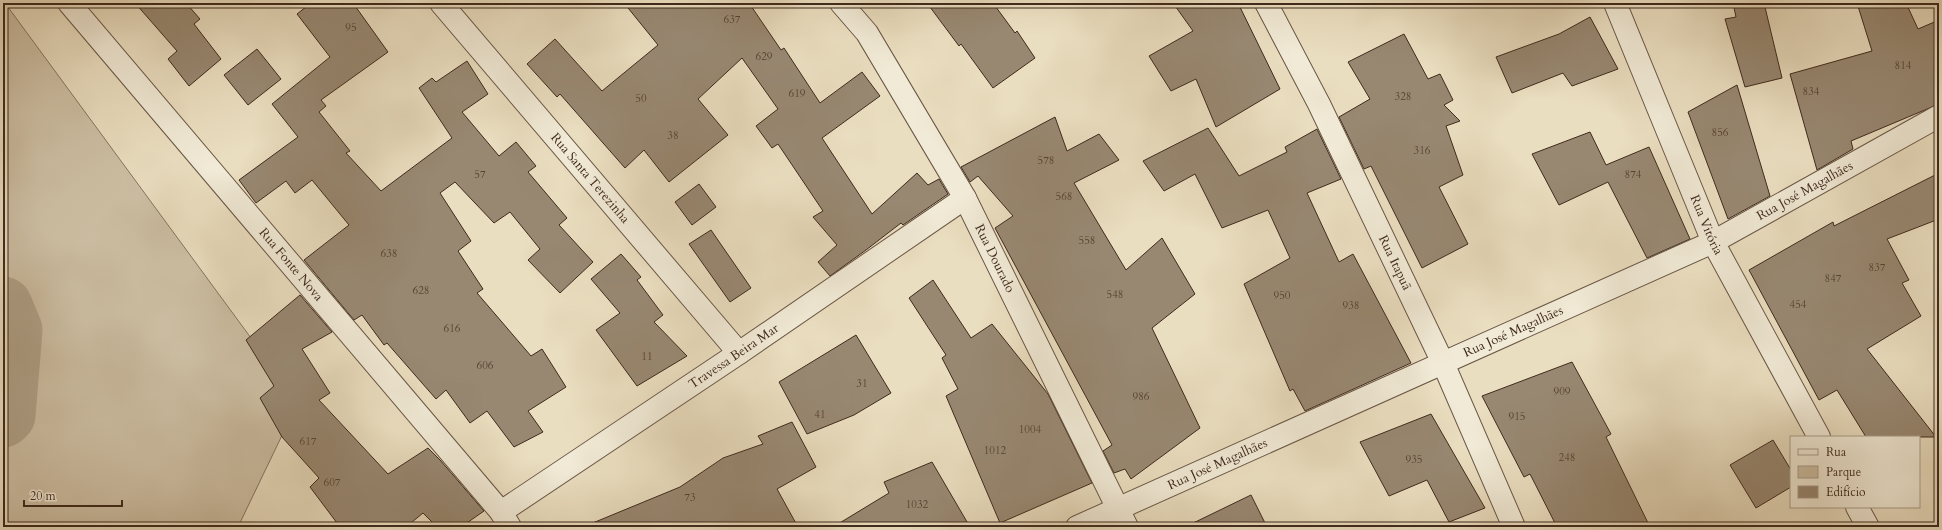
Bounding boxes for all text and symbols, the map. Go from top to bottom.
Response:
house number: 637 [724,12,741,27]
house number: 95 [345,20,357,35]
house number: 629 [756,49,773,64]
house number: 814 [1895,58,1912,73]
house number: 834 [1803,84,1820,99]
house number: 619 [789,86,806,101]
house number: 328 [1395,89,1411,104]
house number: 50 [635,91,647,106]
house number: 856 [1712,125,1729,140]
house number: 38 [667,128,679,143]
street label: Rua Santa Terezinha [546,129,634,228]
house number: 316 [1414,143,1431,158]
house number: 578 [1038,153,1054,168]
street label: Rua José Magalhães [1753,157,1856,225]
house number: 57 [474,167,486,182]
house number: 874 [1625,167,1642,182]
house number: 568 [1056,189,1072,204]
street label: Rua Vitória [1686,192,1728,259]
street label: Rua Dourado [970,221,1019,296]
street label: Rua Fonte Nova [255,224,327,305]
street label: Rua Itapuã [1374,232,1416,294]
house number: 558 [1079,233,1095,248]
house number: 638 [381,246,397,261]
house number: 837 [1869,260,1886,275]
house number: 847 [1825,271,1842,286]
house number: 628 [413,283,429,298]
house number: 548 [1107,287,1123,302]
house number: 950 [1274,288,1291,303]
house number: 454 [1790,297,1807,312]
house number: 938 [1343,298,1359,313]
street label: Rua José Magalhães [1460,301,1566,362]
street label: Travessa Beira Mar [685,319,783,393]
house number: 616 [444,321,461,336]
house number: 11 [641,349,653,364]
house number: 606 [477,358,494,373]
house number: 31 [856,376,868,391]
house number: 909 [1554,384,1571,399]
house number: 986 [1133,389,1150,404]
house number: 41 [814,407,826,422]
house number: 915 [1509,409,1525,424]
house number: 1004 [1019,422,1042,437]
house number: 617 [300,434,317,449]
street label: Rua José Magalhães [1165,434,1270,494]
legend [1790,436,1920,508]
house number: 1012 [984,443,1007,458]
text: Rua [1826,444,1847,460]
house number: 248 [1559,450,1575,465]
house number: 935 [1406,452,1422,467]
text: Parque [1826,464,1861,480]
house number: 607 [324,475,341,490]
scale bar [24,482,122,508]
text: Edifício [1826,484,1866,500]
text: 20 m [30,488,57,504]
house number: 73 [684,490,696,505]
house number: 1032 [906,497,929,512]

